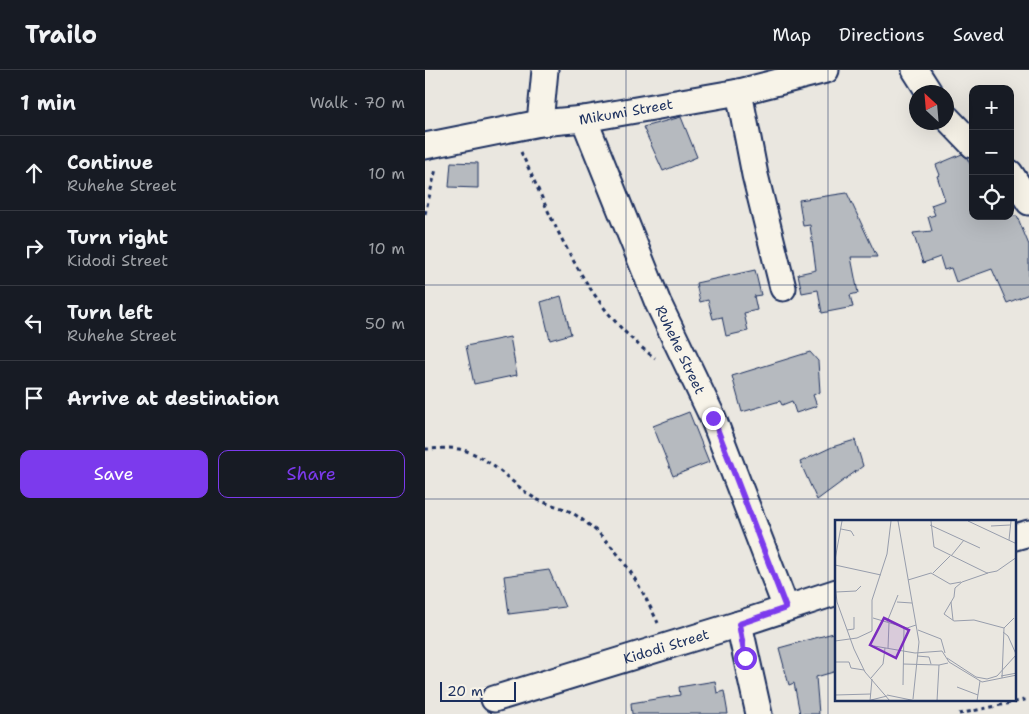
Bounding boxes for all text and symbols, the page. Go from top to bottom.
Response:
text: Trailo [25,19,97,51]
text: Map [773,23,811,47]
text: Directions [839,23,925,47]
text: Saved [953,23,1004,47]
north arrow [909,85,954,130]
map controls [969,85,1014,220]
button: + [969,85,1014,130]
text: 1 min [20,89,76,117]
text: Walk · 70 m [310,92,405,113]
street label: Mikumi Street [578,95,674,129]
button: − [969,130,1014,175]
text: Continue [67,150,153,175]
icon: ahead [20,159,48,187]
text: 10 m [368,163,405,184]
text: Ruhehe Street [67,175,177,196]
button: locate [969,175,1014,220]
text: Turn right [67,225,168,250]
icon: right [20,234,48,262]
text: 10 m [368,238,405,259]
text: Kidodi Street [67,250,168,271]
text: Turn left [67,300,153,325]
street label: Ruhehe Street [651,302,709,397]
icon: left [20,309,48,337]
text: 50 m [365,313,405,334]
text: Ruhehe Street [67,325,177,346]
icon: arrive [20,384,48,412]
text: Arrive at destination [67,386,279,411]
route end [702,407,725,430]
button: Save [20,450,208,498]
button: Share [218,450,405,498]
inset map [835,520,1017,702]
street label: Kidodi Street [621,625,711,668]
route start [734,647,757,670]
scale bar [440,679,516,702]
text: 20 m [447,682,483,700]

